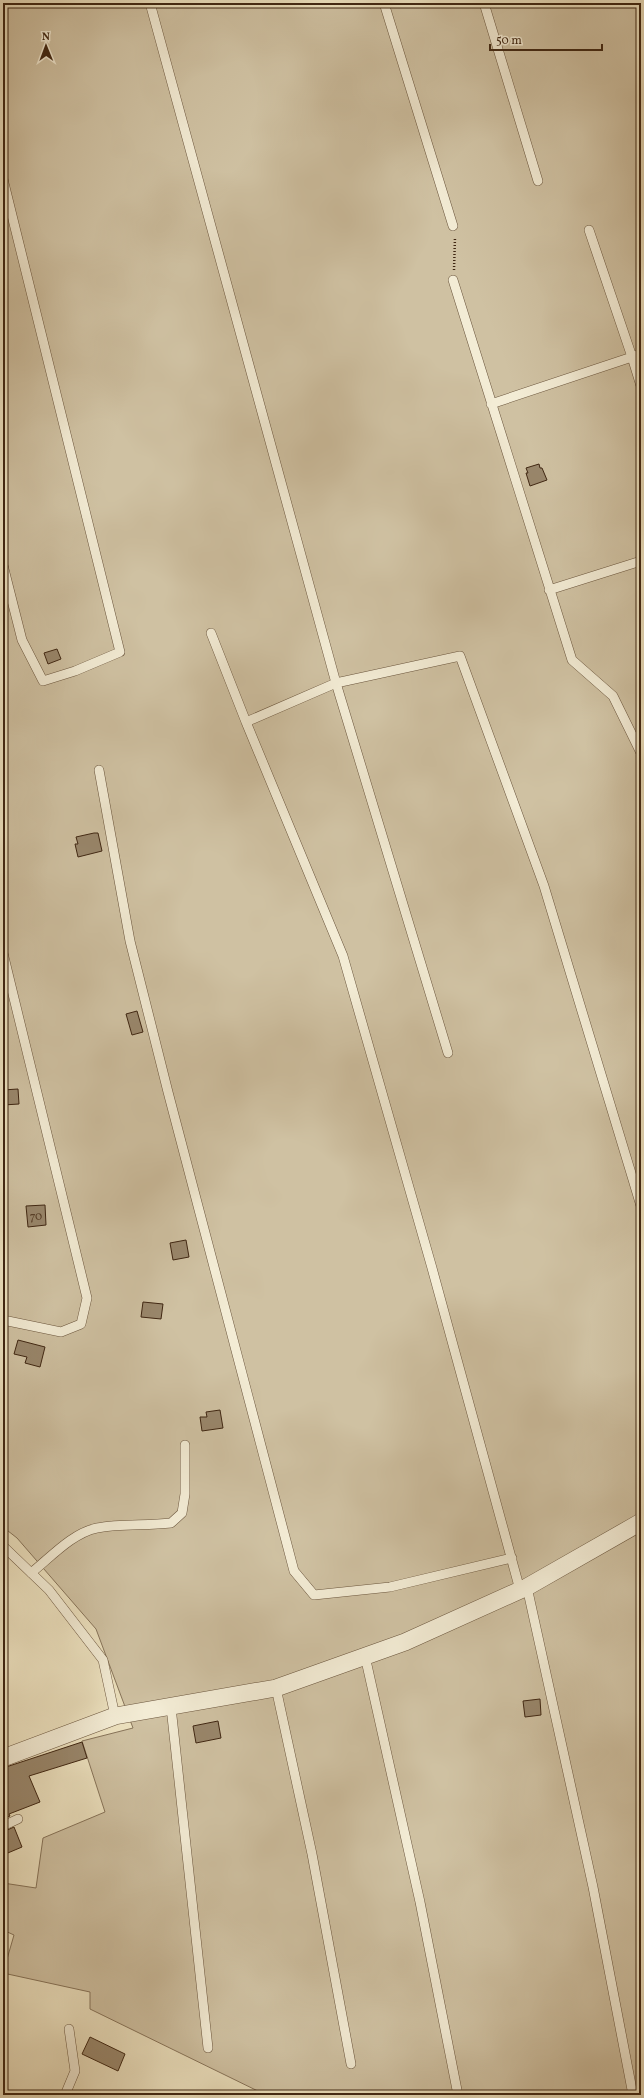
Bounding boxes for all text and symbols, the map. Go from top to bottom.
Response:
north arrow [26,26,66,66]
scale bar [490,26,602,52]
text: N [42,30,50,45]
text: 50 m [496,33,522,49]
house number: 70 [30,1209,42,1225]

